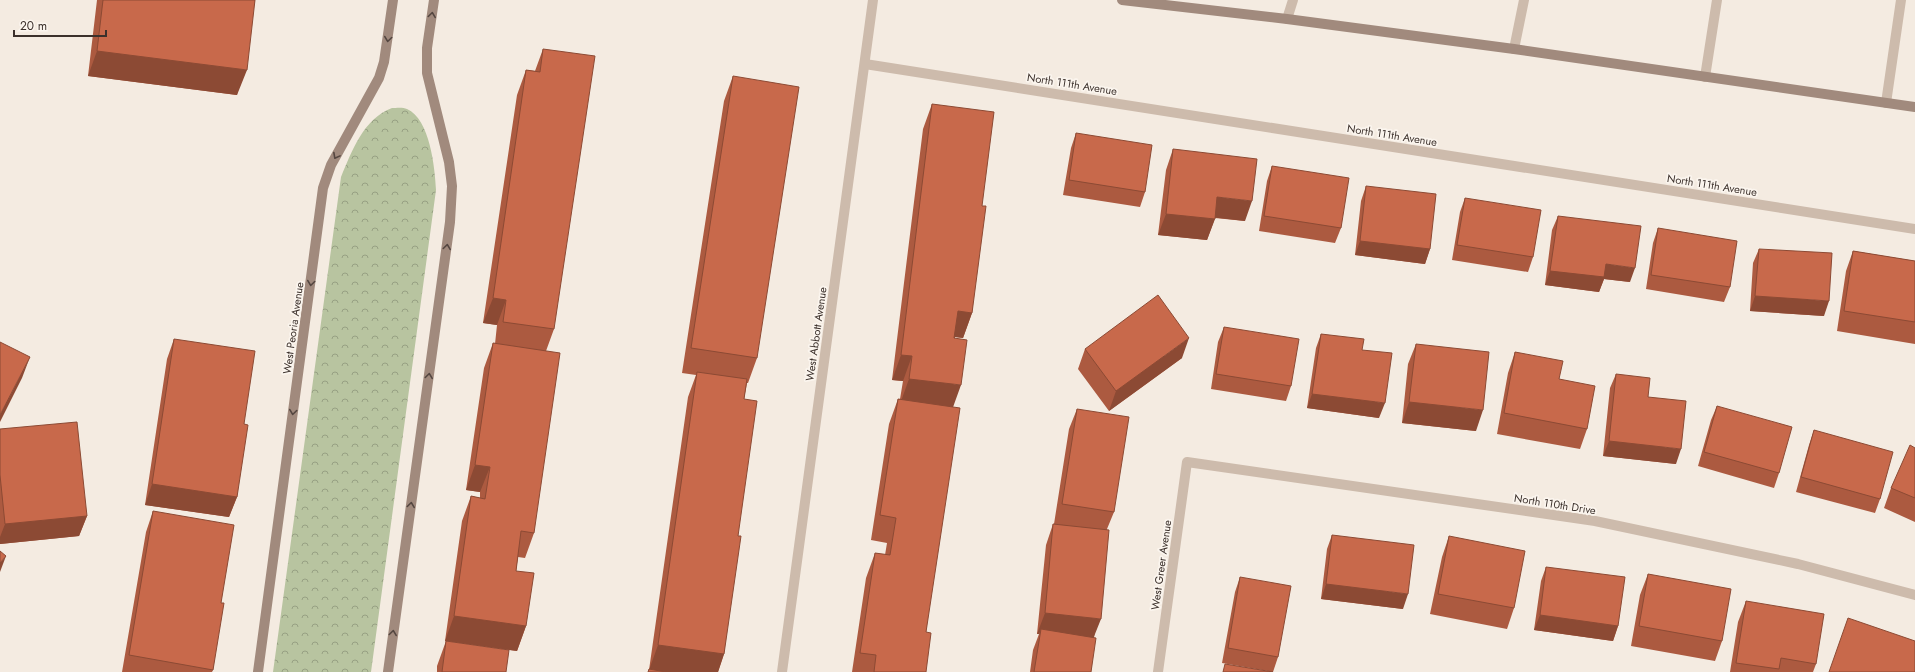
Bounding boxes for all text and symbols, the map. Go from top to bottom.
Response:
scale bar [14,12,106,38]
one-way arrow [427,12,436,18]
text: 20 m [20,17,47,35]
one-way arrow [384,36,393,42]
street label: North 111th Avenue [1026,69,1118,99]
street label: North 111th Avenue [1346,120,1438,150]
one-way arrow [333,152,340,159]
street label: North 111th Avenue [1666,170,1758,200]
one-way arrow [442,244,451,250]
one-way arrow [307,280,316,286]
street label: West Peoria Avenue [279,281,307,375]
street label: West Abbott Avenue [801,286,831,382]
one-way arrow [424,373,433,379]
one-way arrow [289,409,298,415]
street label: North 110th Drive [1513,490,1597,518]
one-way arrow [406,502,415,508]
street label: West Greer Avenue [1147,519,1175,611]
one-way arrow [388,630,397,636]

